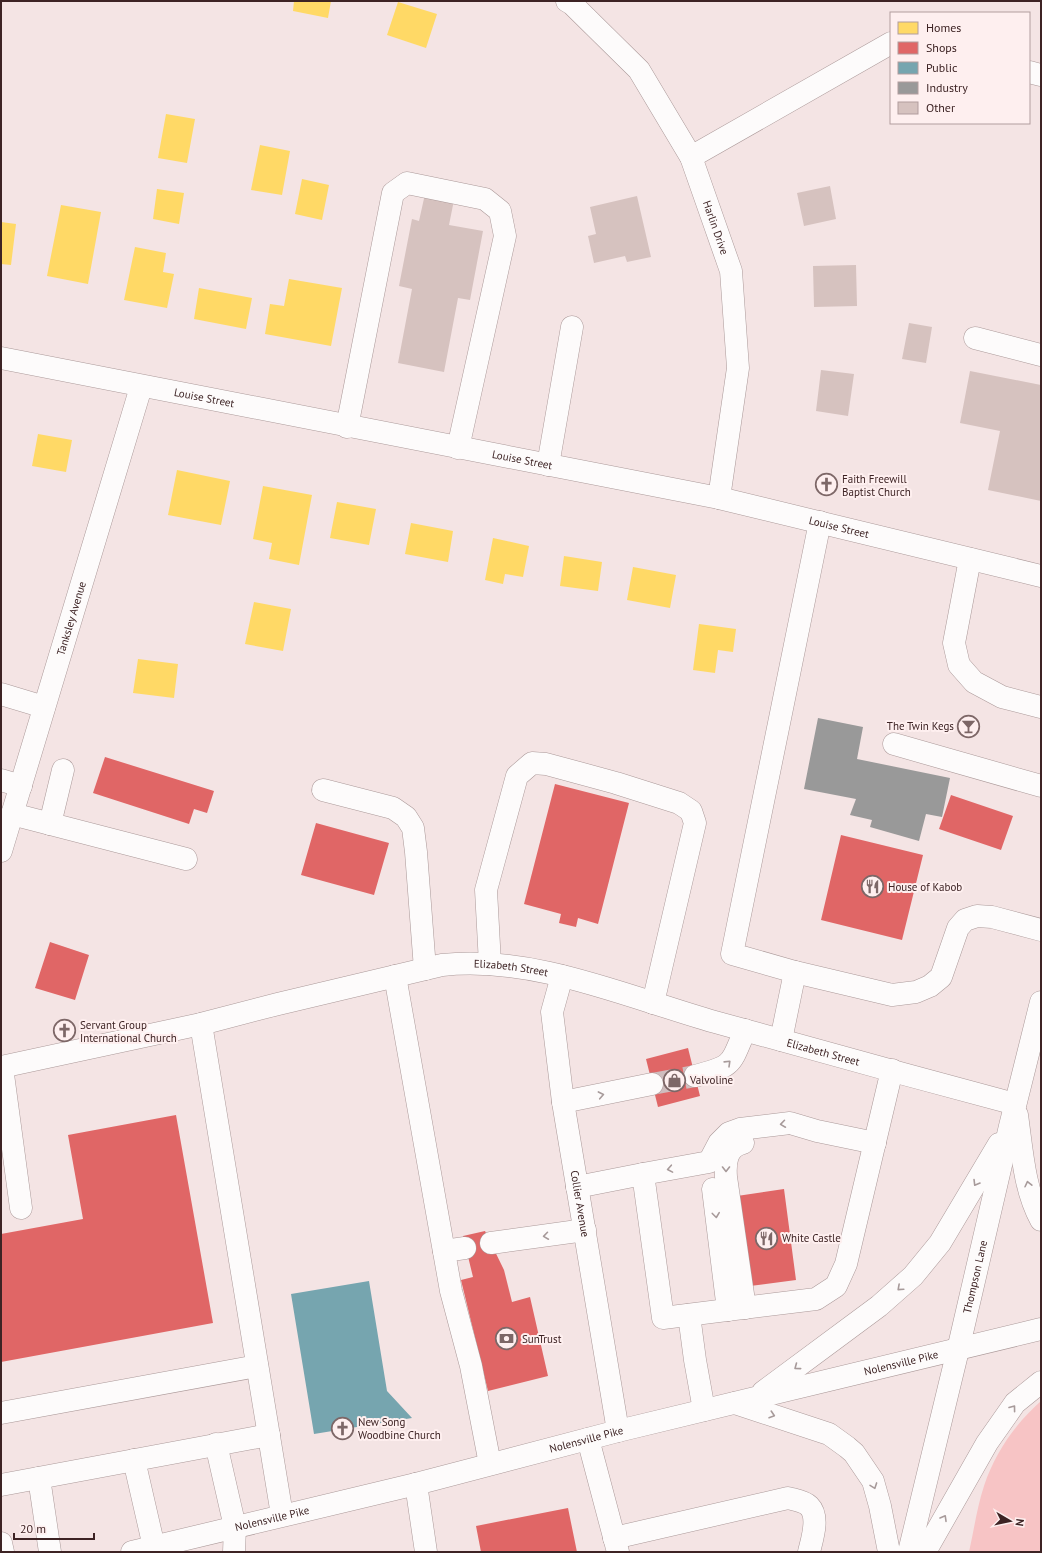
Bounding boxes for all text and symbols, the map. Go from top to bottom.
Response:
legend [890,12,1030,124]
text: Homes [926,20,961,35]
text: Shops [926,40,957,55]
text: Public [926,60,958,75]
text: Industry [926,80,968,95]
text: Other [926,100,955,115]
street label: Harlin Drive [700,199,732,257]
street label: Louise Street [173,385,236,410]
street label: Louise Street [491,447,554,472]
church icon: Faith Freewill Baptist Church [814,472,840,498]
place label: Faith Freewill Baptist Church [842,472,911,499]
street label: Louise Street [808,513,871,541]
street label: Tanksley Avenue [53,579,89,657]
bar icon: The Twin Kegs [956,713,982,739]
place label: The Twin Kegs [887,719,954,733]
restaurant icon: House of Kabob [859,874,885,900]
place label: House of Kabob [888,880,962,894]
street label: Elizabeth Street [474,956,550,979]
church icon: Servant Group International Church [52,1018,78,1044]
place label: Servant Group International Church [80,1018,177,1045]
street label: Elizabeth Street [785,1035,861,1069]
one-way arrow [723,1060,731,1067]
shop icon: Valvoline [661,1067,687,1093]
place label: Valvoline [689,1073,734,1087]
one-way arrow [598,1091,605,1099]
one-way arrow [779,1119,786,1128]
one-way arrow [667,1164,673,1173]
one-way arrow [722,1166,730,1172]
street label: Collier Avenue [568,1169,593,1238]
one-way arrow [973,1179,980,1186]
one-way arrow [1024,1181,1033,1188]
one-way arrow [711,1212,720,1218]
restaurant icon: White Castle [753,1225,779,1251]
one-way arrow [543,1231,549,1240]
place label: White Castle [782,1231,841,1245]
street label: Thompson Lane [960,1238,990,1315]
one-way arrow [897,1283,905,1291]
bank icon: SunTrust [494,1326,520,1352]
place label: SunTrust [522,1332,562,1346]
street label: Nolensville Pike [863,1347,940,1378]
one-way arrow [794,1362,801,1369]
one-way arrow [1008,1405,1015,1412]
one-way arrow [768,1410,775,1419]
church icon: New Song Woodbine Church [330,1415,356,1441]
place label: New Song Woodbine Church [358,1415,441,1442]
street label: Nolensville Pike [548,1423,625,1456]
one-way arrow [869,1482,877,1489]
north arrow [990,1501,1030,1541]
street label: Nolensville Pike [234,1503,311,1534]
scale bar [14,1515,94,1541]
one-way arrow [939,1515,946,1522]
text: N [1012,1518,1027,1527]
text: 20 m [20,1521,46,1536]

